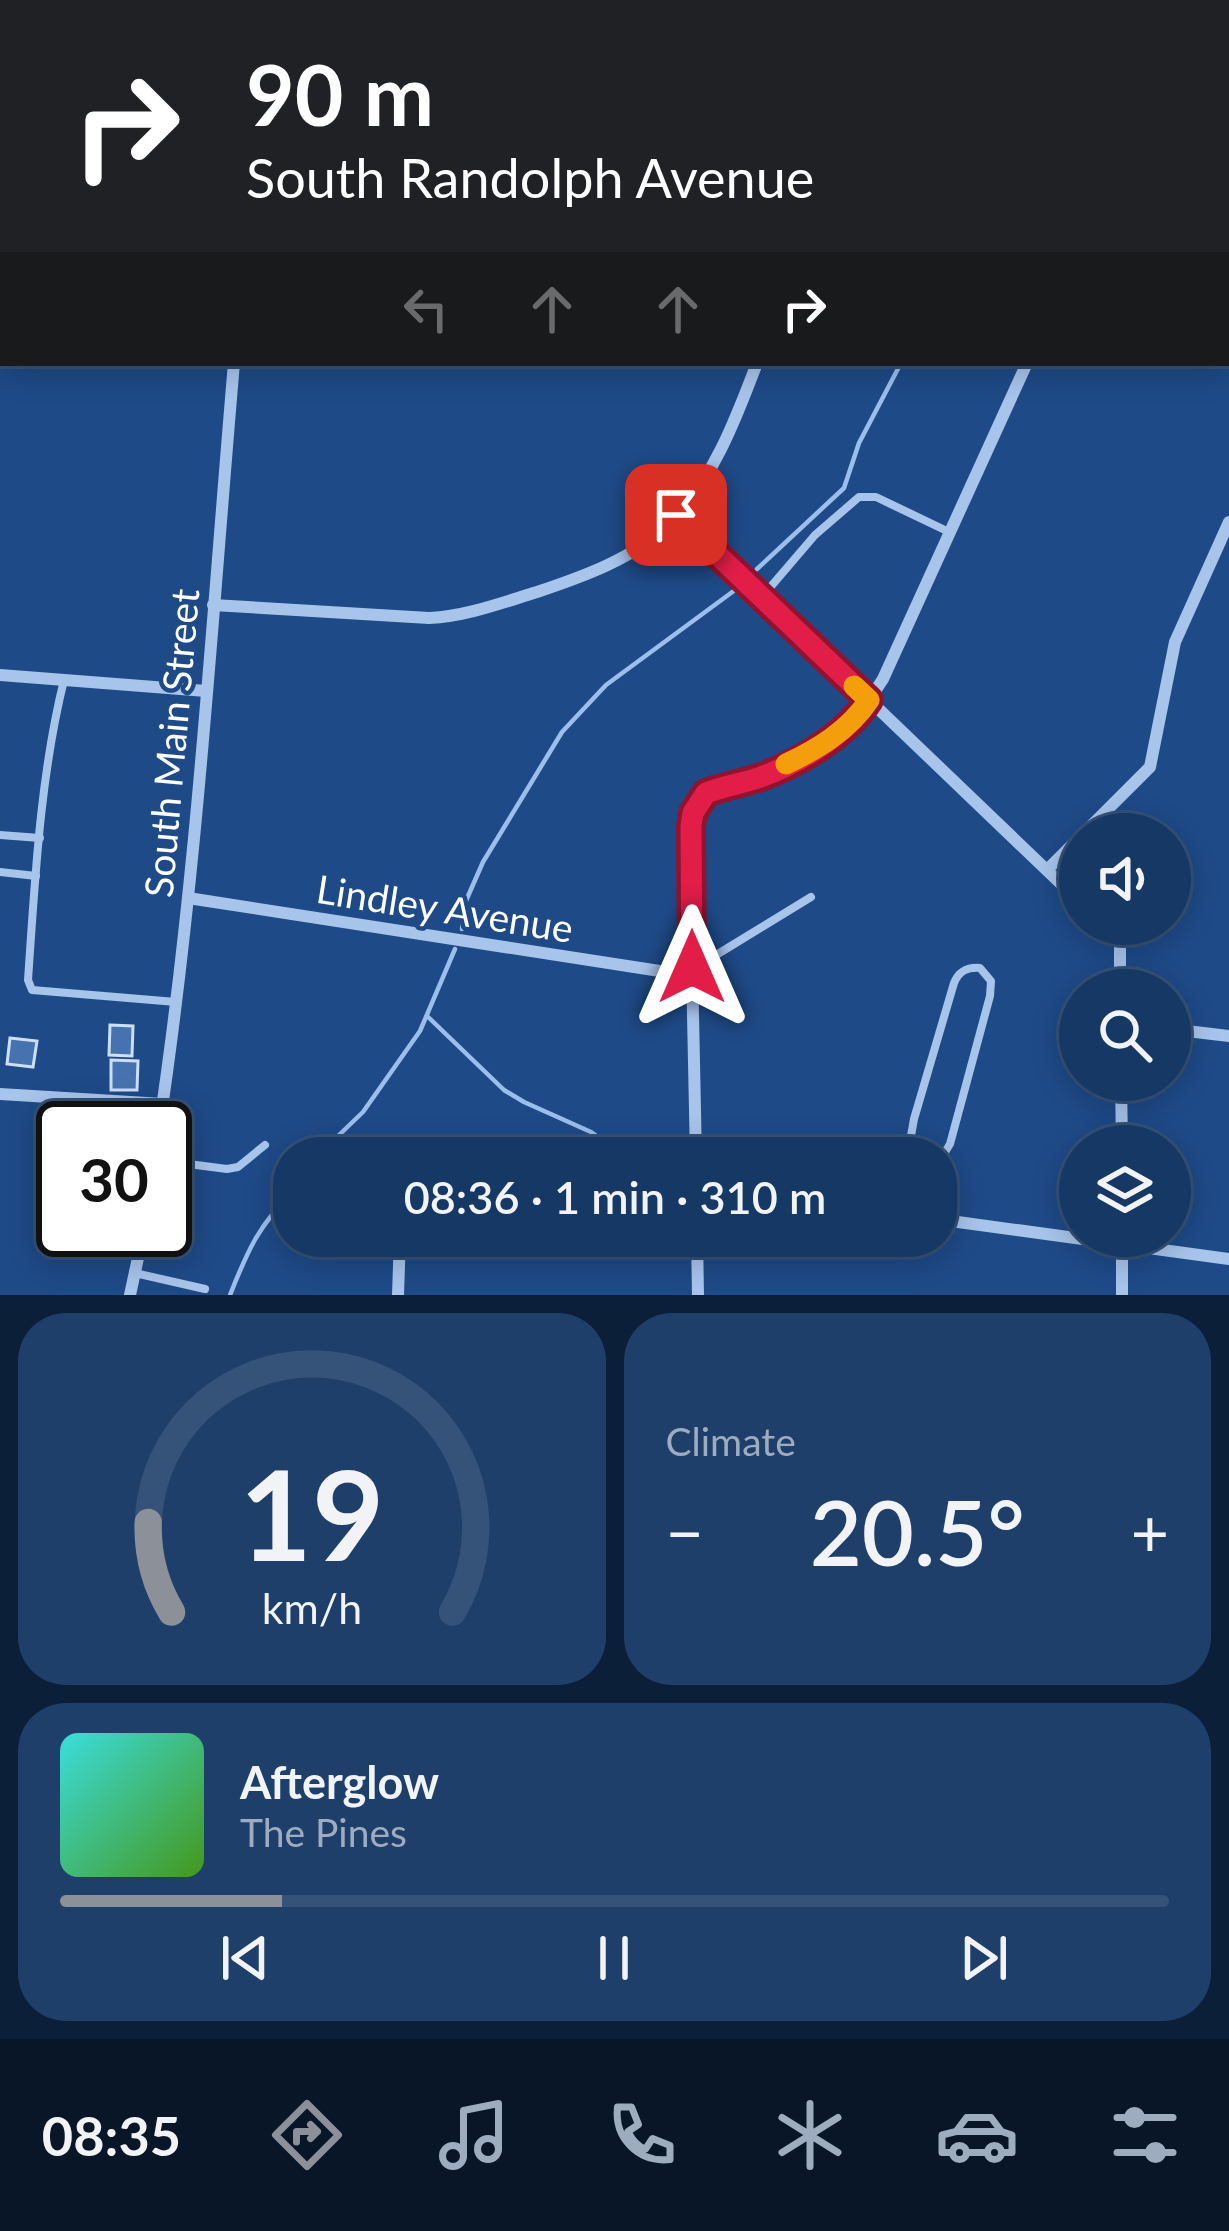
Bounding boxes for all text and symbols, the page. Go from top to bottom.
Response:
text: 90 m [246,43,434,144]
icon: right [48,48,204,204]
text: South Randolph Avenue [246,145,814,210]
icon: left [393,276,459,342]
icon: ahead [519,276,585,342]
icon: ahead [645,276,711,342]
icon: right [771,276,837,342]
pin [625,464,727,566]
icon: arrive [643,482,709,548]
street label: South Main Street [135,587,207,899]
map controls [1059,813,1191,1257]
button: sound [1059,813,1191,945]
street label: Lindley Avenue [313,865,577,951]
position arrow [629,904,755,1030]
button: search [1059,969,1191,1101]
speed limit sign: 30 [36,1101,192,1257]
button: layers [1059,1125,1191,1257]
text: 08:36 · 1 min · 310 m [404,1170,826,1224]
text: Climate [666,1418,796,1464]
text: 19 [239,1438,384,1588]
text: 20.5° [810,1477,1025,1585]
text: − [666,1492,704,1571]
text: + [1131,1492,1169,1571]
text: km/h [262,1582,362,1633]
text: Afterglow [240,1755,439,1809]
text: The Pines [240,1809,407,1855]
icon: previous [212,1925,278,1991]
icon: pause [581,1925,647,1991]
icon: next [951,1925,1017,1991]
icon: directions [265,2093,349,2177]
icon: music [432,2093,516,2177]
icon: phone [600,2093,684,2177]
icon: climate [768,2093,852,2177]
icon: car [935,2093,1019,2177]
icon: filters [1103,2093,1187,2177]
text: 08:35 [42,2103,181,2168]

